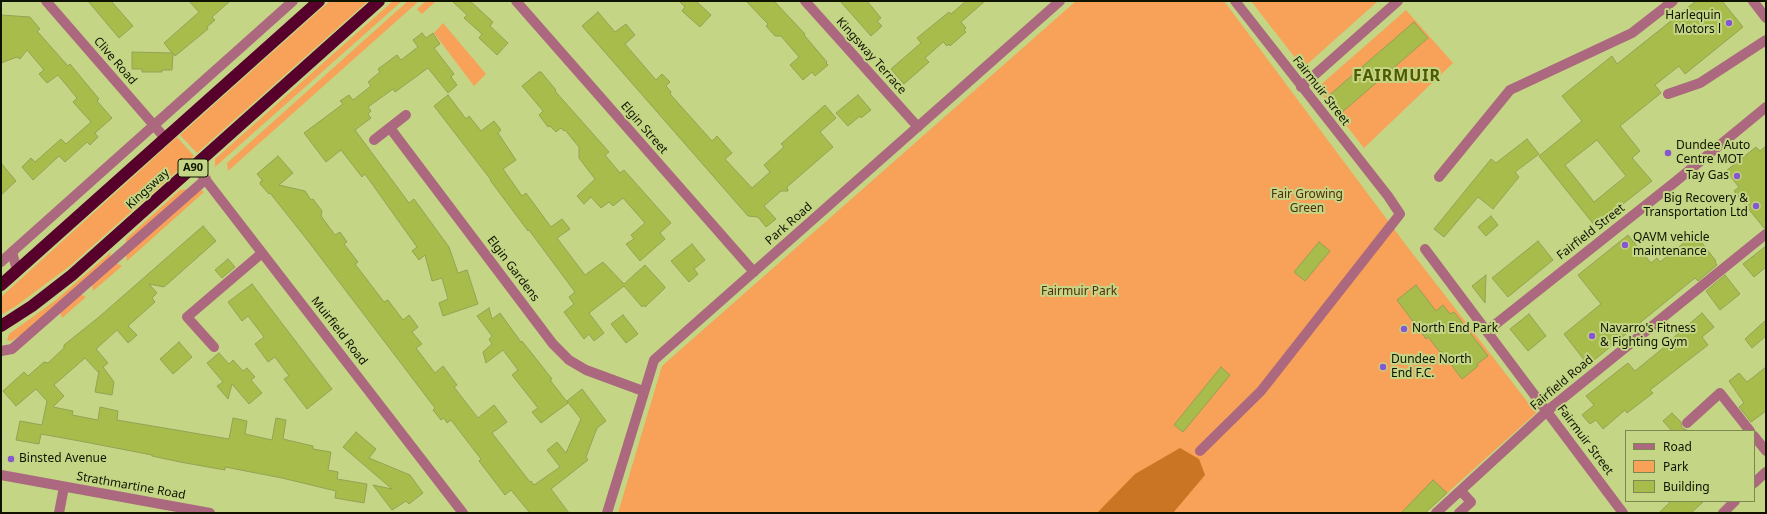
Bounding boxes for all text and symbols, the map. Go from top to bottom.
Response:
place label: Harlequin Motors l [1665,9,1721,37]
street label: Kingsway Terrace [833,15,909,97]
marker: Harlequin Motors l [1724,18,1734,28]
street label: Clive Road [90,34,140,88]
street label: Fairmuir Street [1289,53,1353,129]
district label: FAIRMUIR [1353,66,1441,86]
street label: Elgin Street [617,99,671,157]
place label: Dundee Auto Centre MOT [1676,139,1750,167]
marker: Dundee Auto Centre MOT [1663,148,1673,158]
road number: A90 [178,159,208,177]
street label: Kingsway [123,166,173,212]
place label: Tay Gas [1686,169,1729,183]
marker: Tay Gas [1732,171,1742,181]
park label: Fair Growing Green [1271,188,1343,216]
place label: Big Recovery & Transportation Ltd [1643,192,1748,220]
street label: Park Road [763,200,815,248]
street label: Fairfield Street [1554,201,1628,263]
marker: Big Recovery & Transportation Ltd [1751,201,1761,211]
place label: QAVM vehicle maintenance [1633,231,1710,259]
street label: Elgin Gardens [484,233,542,305]
marker: QAVM vehicle maintenance [1620,240,1630,250]
park label: Fairmuir Park [1041,285,1117,299]
street label: Muirfield Road [308,294,370,368]
place label: North End Park [1412,322,1498,336]
place label: Navarro's Fitness & Fighting Gym [1600,322,1696,350]
marker: North End Park [1399,324,1409,334]
marker: Navarro's Fitness & Fighting Gym [1587,331,1597,341]
place label: Dundee North End F.C. [1391,353,1472,381]
street label: Fairfield Road [1528,353,1596,413]
marker: Dundee North End F.C. [1378,362,1388,372]
street label: Fairmuir Street [1554,402,1616,478]
legend [1625,430,1755,502]
text: Road [1663,438,1692,455]
place label: Binsted Avenue [19,452,107,466]
marker: Binsted Avenue [6,454,16,464]
text: Park [1663,458,1688,475]
street label: Strathmartine Road [75,469,187,503]
text: Building [1663,478,1710,495]

